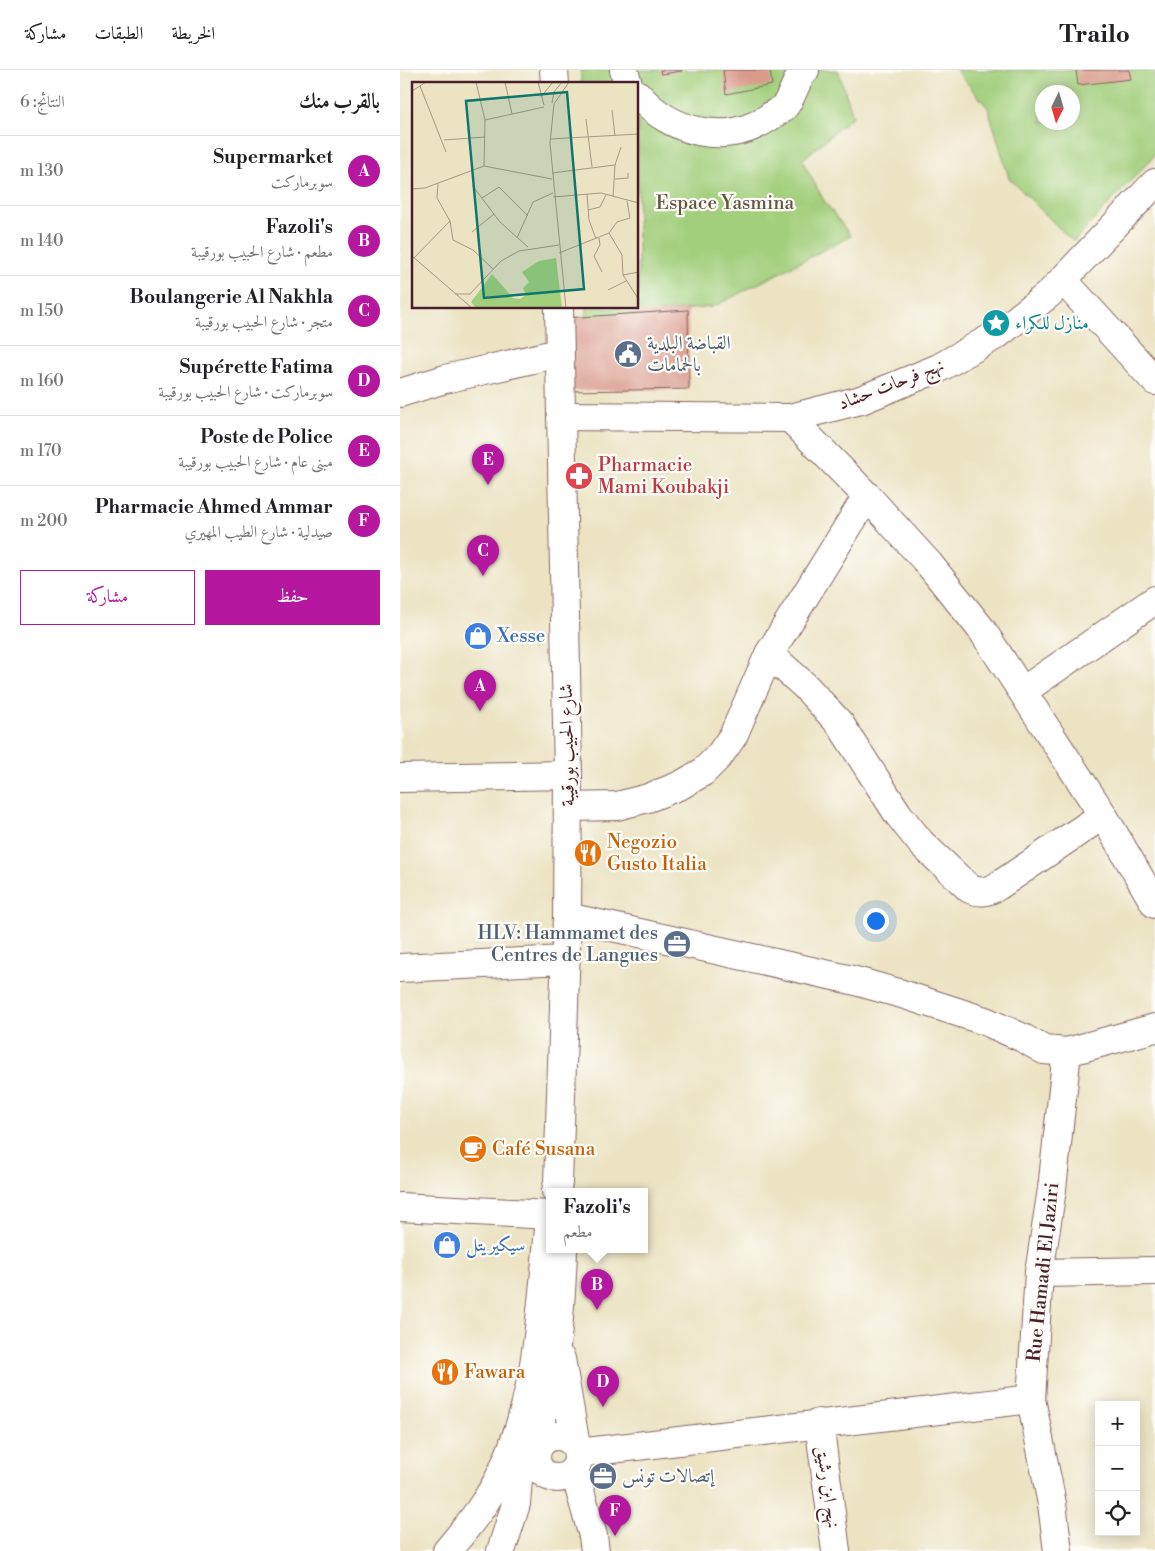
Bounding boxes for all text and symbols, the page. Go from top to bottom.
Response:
text: Trailo [1059,20,1130,50]
text: مشاركة [25,22,66,45]
text: الطبقات [94,22,143,45]
text: الخريطة [171,22,215,45]
inset map [412,82,639,309]
north arrow [1035,85,1080,130]
text: بالقرب منك [299,89,380,115]
text: النتائج: 6 [20,92,65,112]
text: Supermarket [213,145,333,169]
text: 130 m [20,161,64,181]
text: A [358,161,370,181]
text: سوبرماركت [271,172,333,192]
park label: Espace Yasmina [656,191,795,215]
text: Fazoli's [266,215,333,239]
text: 140 m [20,231,64,251]
text: B [358,231,370,251]
text: مطعم · شارع الحبيب بورقيبة [191,242,333,262]
text: Boulangerie Al Nakhla [130,285,333,309]
text: 150 m [20,301,64,321]
text: C [358,301,370,321]
place icon: منازل للكراء [981,308,1011,338]
place label: منازل للكراء [1015,311,1089,335]
text: متجر · شارع الحبيب بورقيبة [195,312,333,332]
place label: القباضة البلدية بالحمامات [647,331,731,377]
public building icon: القباضة البلدية بالحمامات [613,339,643,369]
street label: نهج فرحات حشاد [835,353,949,420]
text: Supérette Fatima [180,355,333,379]
text: 160 m [20,371,64,391]
text: D [358,371,370,391]
text: سوبرماركت · شارع الحبيب بورقيبة [158,382,333,402]
text: Poste de Police [200,425,333,449]
text: 170 m [20,441,62,461]
text: E [358,441,370,461]
pin: E [472,444,504,485]
text: مبنى عام · شارع الحبيب بورقيبة [178,452,333,472]
place label: Pharmacie Mami Koubakji [598,453,729,499]
pharmacy icon: Pharmacie Mami Koubakji [564,461,594,491]
text: Pharmacie Ahmed Ammar [95,495,333,519]
text: 200 m [20,511,68,531]
text: F [358,511,370,531]
text: صيدلية · شارع الطيب المهيري [184,522,333,542]
pin: C [467,535,499,576]
button: مشاركة [20,570,195,625]
button: حفظ [205,570,380,625]
shop icon: Xesse [463,621,493,651]
place label: Xesse [496,624,545,648]
pin: A [464,670,496,711]
street label: شارع الحبيب بورقيبة [554,683,583,807]
place label: Negozio Gusto Italia [607,830,707,876]
restaurant icon: Negozio Gusto Italia [573,838,603,868]
your location [863,908,889,934]
place label: HLV: Hammamet des Centres de Langues [478,921,658,967]
office icon: HLV: Hammamet des Centres de Langues [662,929,692,959]
cafe icon: Café Susana [458,1134,488,1164]
place label: Café Susana [492,1137,596,1161]
street label: Rue Hamadi El Jaziri [1022,1181,1064,1363]
popup [546,1188,648,1253]
text: Fazoli's [563,1195,631,1219]
text: مطعم [563,1222,593,1242]
shop icon: سيكيريتل [432,1230,462,1260]
place label: سيكيريتل [466,1233,526,1258]
pin: B [581,1269,613,1310]
restaurant icon: Fawara [430,1357,460,1387]
place label: Fawara [464,1360,526,1384]
pin: D [587,1366,619,1407]
map controls [1095,1401,1140,1536]
button: + [1095,1401,1140,1446]
street label: نهج ابن رشيق [805,1444,846,1530]
button: − [1095,1446,1140,1491]
office icon: إتصالات تونس [588,1461,618,1491]
place label: إتصالات تونس [622,1464,716,1489]
button: locate [1095,1491,1140,1536]
pin: F [599,1495,631,1536]

